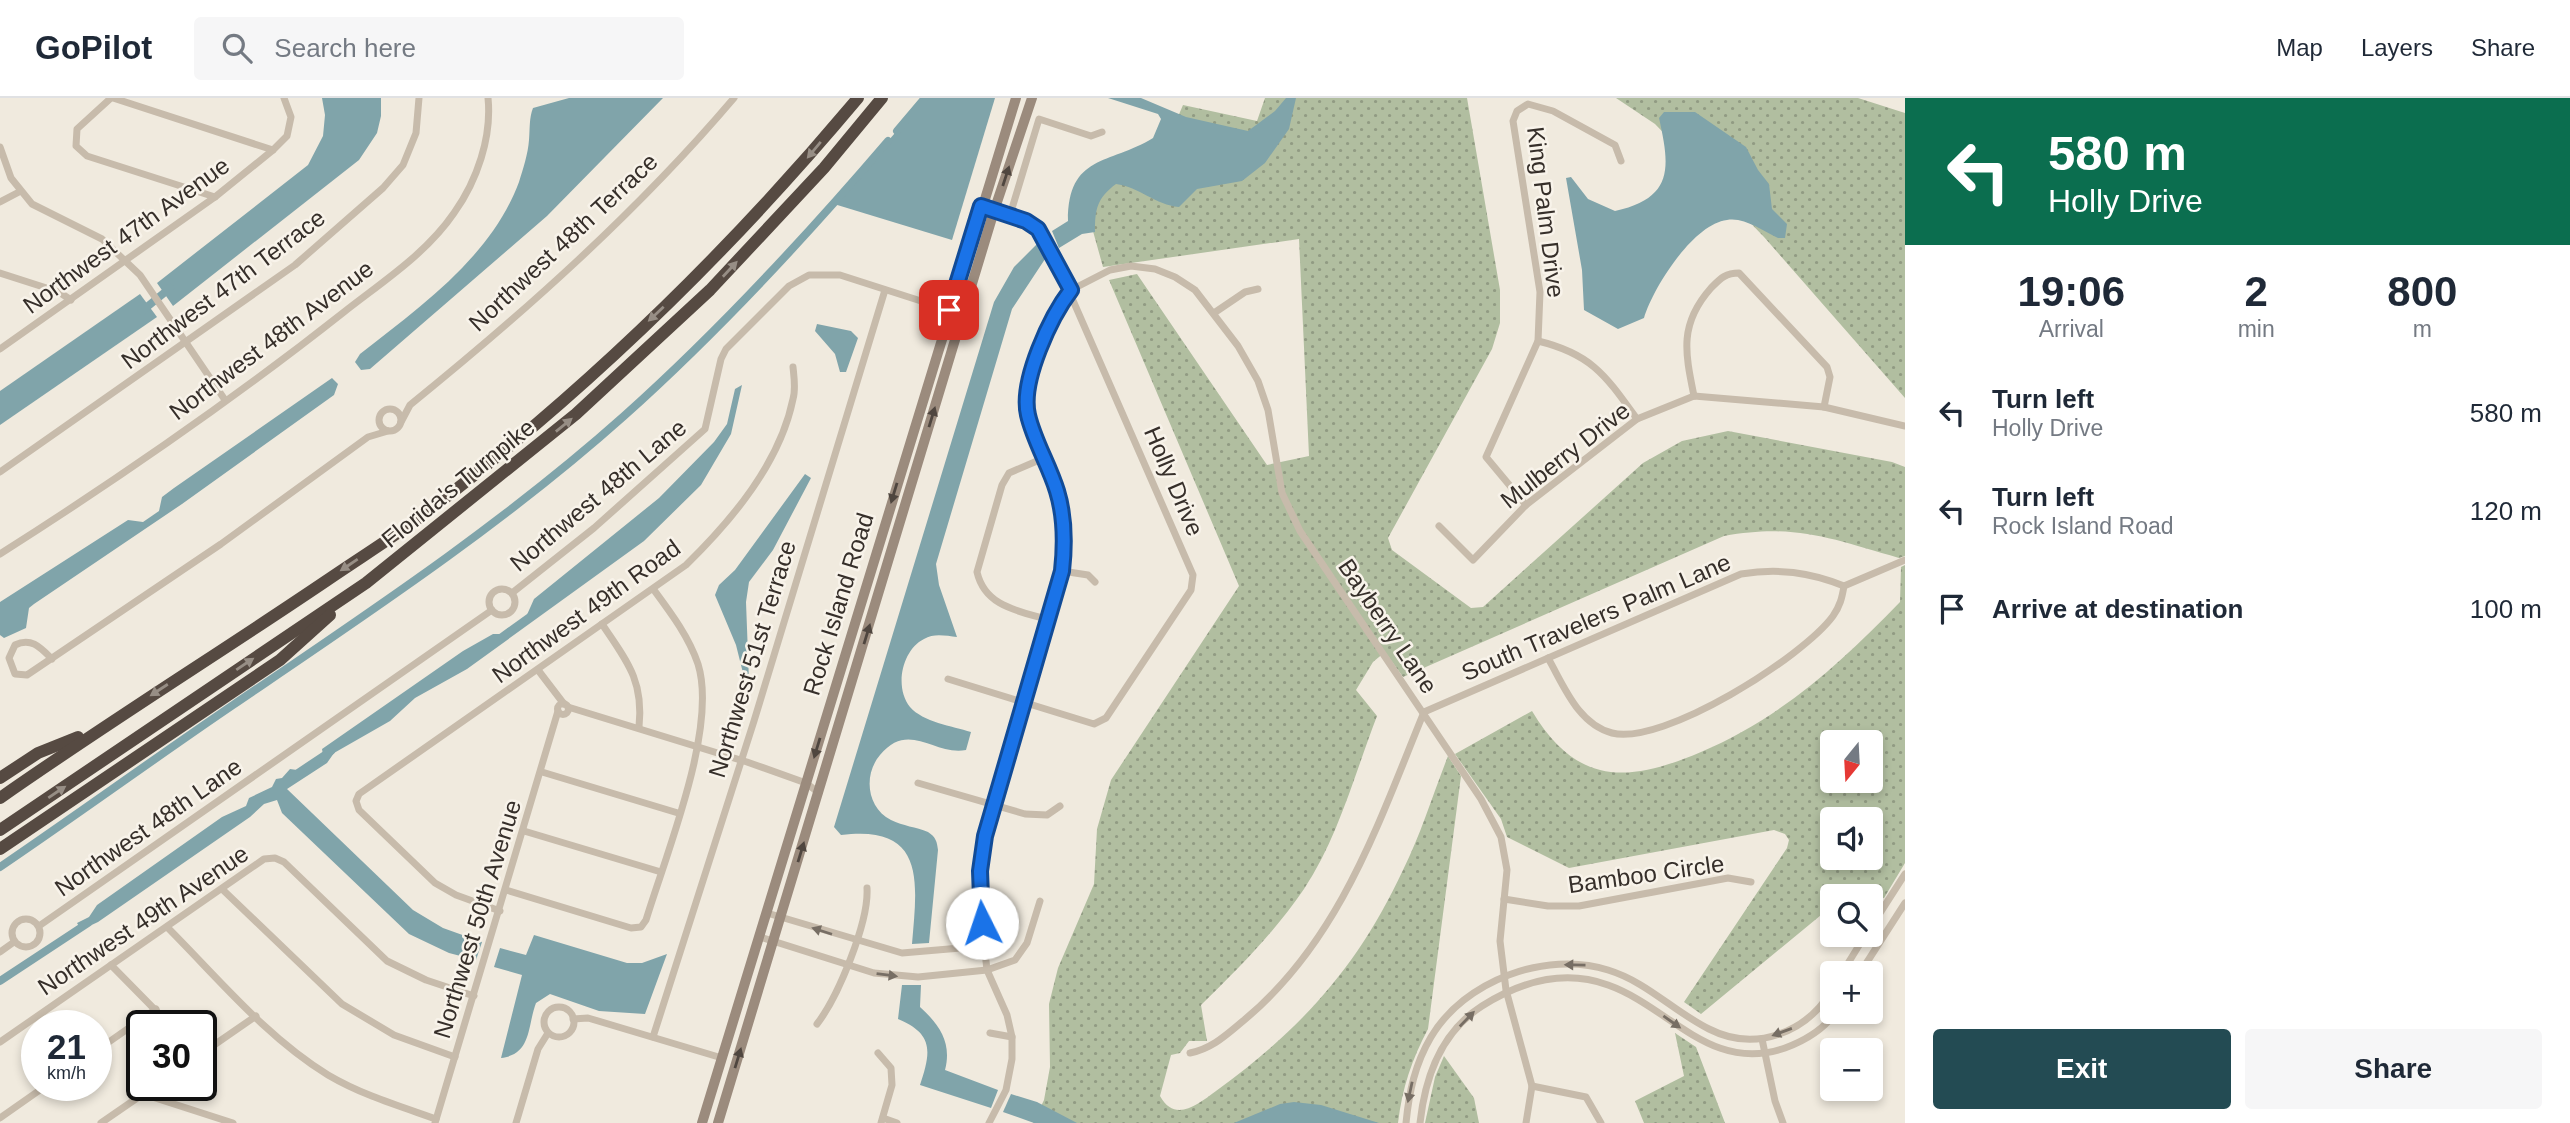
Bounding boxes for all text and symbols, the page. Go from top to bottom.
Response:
search box [194,17,684,80]
text: GoPilot [35,29,152,66]
icon: search [218,29,256,67]
text: Search here [274,33,416,63]
text: Map [2276,34,2323,61]
text: Layers [2361,34,2433,61]
text: Share [2471,34,2535,61]
street label: King Palm Drive [1522,125,1570,299]
icon: left [1933,126,2024,217]
text: 580 m [2048,126,2187,180]
one-way arrow [807,142,822,159]
street label: Northwest 48th Terrace [463,148,663,336]
street label: Northwest 47th Avenue [18,151,234,319]
one-way arrow [1001,165,1012,186]
text: Holly Drive [2048,183,2203,219]
street label: Northwest 47th Terrace [116,204,330,374]
street label: Northwest 48th Avenue [164,255,378,425]
one-way arrow [721,261,737,278]
text: 19:06 [2018,268,2125,315]
text: 2 [2244,268,2268,315]
text: 800 [2387,268,2457,315]
pin [919,280,979,340]
icon: arrive [930,291,968,329]
one-way arrow [647,306,665,322]
text: Arrival [2039,316,2104,342]
text: min [2238,316,2275,342]
text: m [2413,316,2432,342]
text: Turn left [1992,384,2094,414]
icon: left [1933,394,1971,432]
street label: Mulberry Drive [1495,396,1635,514]
text: 580 m [2470,398,2542,428]
one-way arrow [928,406,938,427]
street label: Florida's Turnpike [376,413,540,553]
street label: Northwest 48th Lane [504,413,692,577]
text: Holly Drive [1992,415,2103,441]
one-way arrow [554,417,572,432]
street label: Holly Drive [1139,422,1209,540]
one-way arrow [888,482,898,503]
text: Turn left [1992,482,2094,512]
icon: left [1933,492,1971,530]
text: 120 m [2470,496,2542,526]
street label: Rock Island Road [797,509,879,699]
text: Rock Island Road [1992,513,2174,539]
street label: Northwest 49th Road [487,534,685,688]
street label: Northwest 51st Terrace [703,537,801,781]
street label: South Travelers Palm Lane [1457,548,1735,686]
street label: Bayberry Lane [1333,554,1443,698]
one-way arrow [340,558,358,572]
icon: arrive [1933,590,1971,628]
text: Arrive at destination [1992,594,2243,624]
text: 100 m [2470,594,2542,624]
one-way arrow [862,624,872,645]
one-way arrow [235,658,255,671]
one-way arrow [150,683,169,696]
north arrow [1820,730,1883,793]
map controls [1820,730,1883,1101]
one-way arrow [811,738,821,759]
street label: Northwest 48th Lane [50,752,246,902]
one-way arrow [47,785,66,798]
street label: Northwest 50th Avenue [428,797,526,1041]
button: sound [1820,807,1883,870]
street label: Northwest 49th Avenue [33,840,253,1000]
one-way arrow [797,842,807,863]
street label: Bamboo Circle [1566,850,1726,898]
button: search [1820,884,1883,947]
position arrow [945,886,1019,960]
one-way arrow [811,925,832,936]
one-way arrow [1563,959,1585,970]
button: + [1820,961,1883,1024]
one-way arrow [876,969,898,980]
speed limit sign: 30 [126,1010,217,1101]
one-way arrow [1458,1011,1474,1028]
one-way arrow [1663,1015,1681,1029]
text: 21 [47,1027,86,1066]
one-way arrow [1772,1027,1793,1038]
button: Exit [1933,1029,2231,1109]
button: Share [2245,1029,2542,1109]
button: − [1820,1038,1883,1101]
one-way arrow [734,1047,744,1068]
text: km/h [47,1063,86,1083]
one-way arrow [1404,1081,1415,1103]

